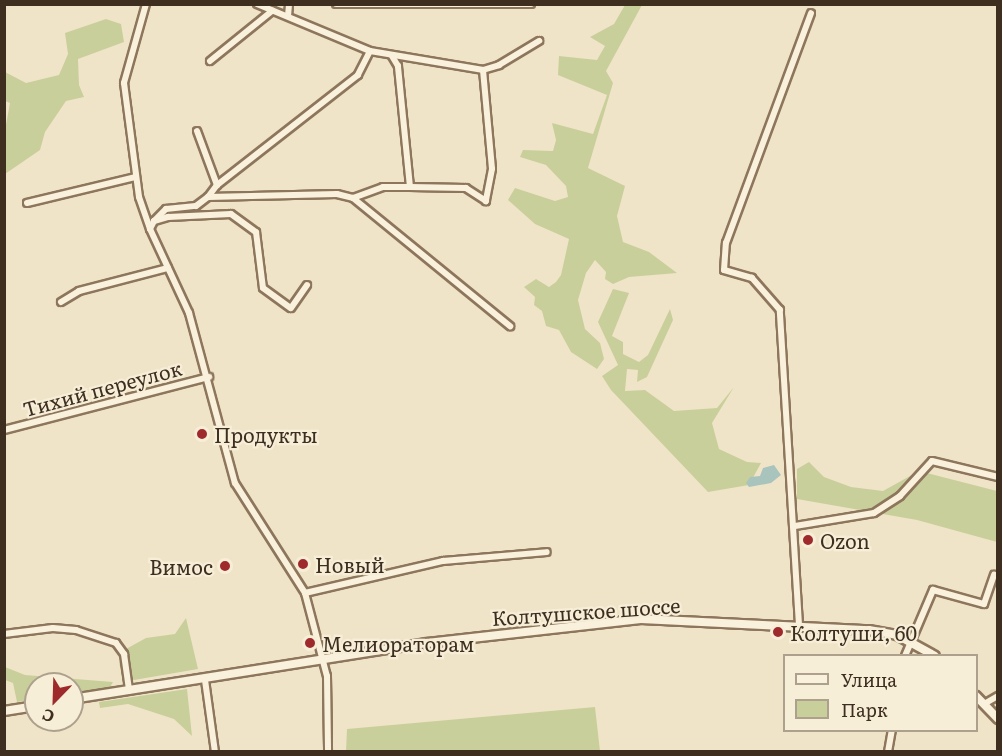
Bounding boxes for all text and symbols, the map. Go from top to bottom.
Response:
street label: Тихий переулок [20,355,184,421]
place label: Продукты [214,422,318,446]
marker: Продукты [195,427,209,441]
place label: Ozon [820,528,870,552]
marker: Ozon [801,533,815,547]
place label: Новый [315,552,385,576]
place label: Вимос [149,554,213,578]
marker: Новый [296,557,310,571]
marker: Вимос [218,559,232,573]
street label: Колтушское шоссе [491,592,681,630]
place label: Колтуши, 60 [790,620,917,644]
marker: Колтуши, 60 [771,625,785,639]
place label: Мелиораторам [322,631,474,655]
marker: Мелиораторам [303,636,317,650]
legend [783,654,978,732]
text: Улица [841,666,897,693]
north arrow [24,672,84,732]
text: Парк [841,696,888,723]
text: С [38,703,58,730]

